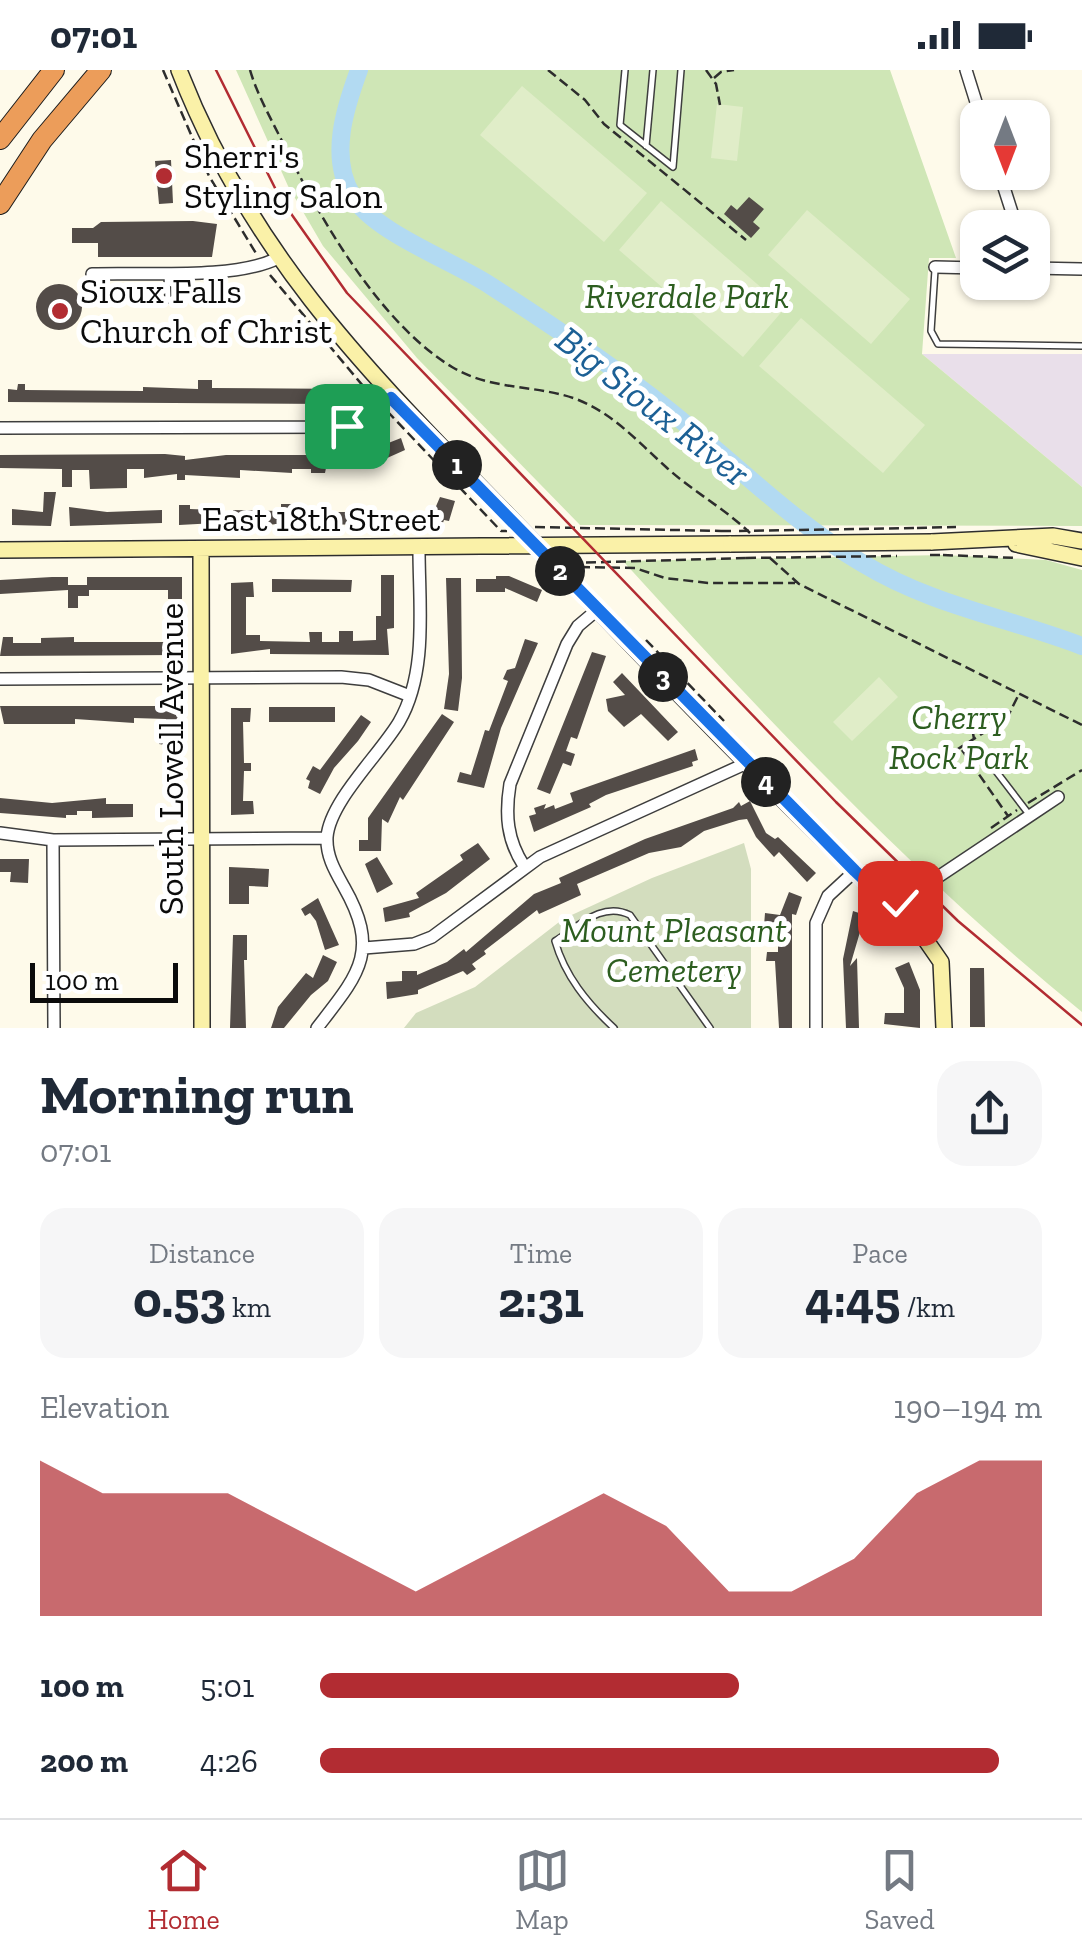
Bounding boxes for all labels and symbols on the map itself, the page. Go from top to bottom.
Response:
north arrow [960,100,1050,190]
place label: Sherri's Styling Salon [184,135,382,217]
marker: Sherri's Styling Salon [153,165,175,187]
place label: Sioux Falls Church of Christ [80,270,332,352]
park label: Riverdale Park [585,275,789,317]
marker: Sioux Falls Church of Christ [49,300,71,322]
water label: Big Sioux River [547,316,760,496]
pin [305,384,390,469]
pin: 1 [432,440,482,490]
street label: East 18th Street [202,498,440,540]
pin: 2 [535,546,585,596]
street label: South Lowell Avenue [150,603,192,915]
pin: 3 [638,652,688,702]
park label: Cherry Rock Park [889,696,1029,778]
pin: 4 [741,757,791,807]
pin [858,861,943,946]
park label: Mount Pleasant Cemetery [561,909,787,991]
scale bar [30,958,178,1003]

